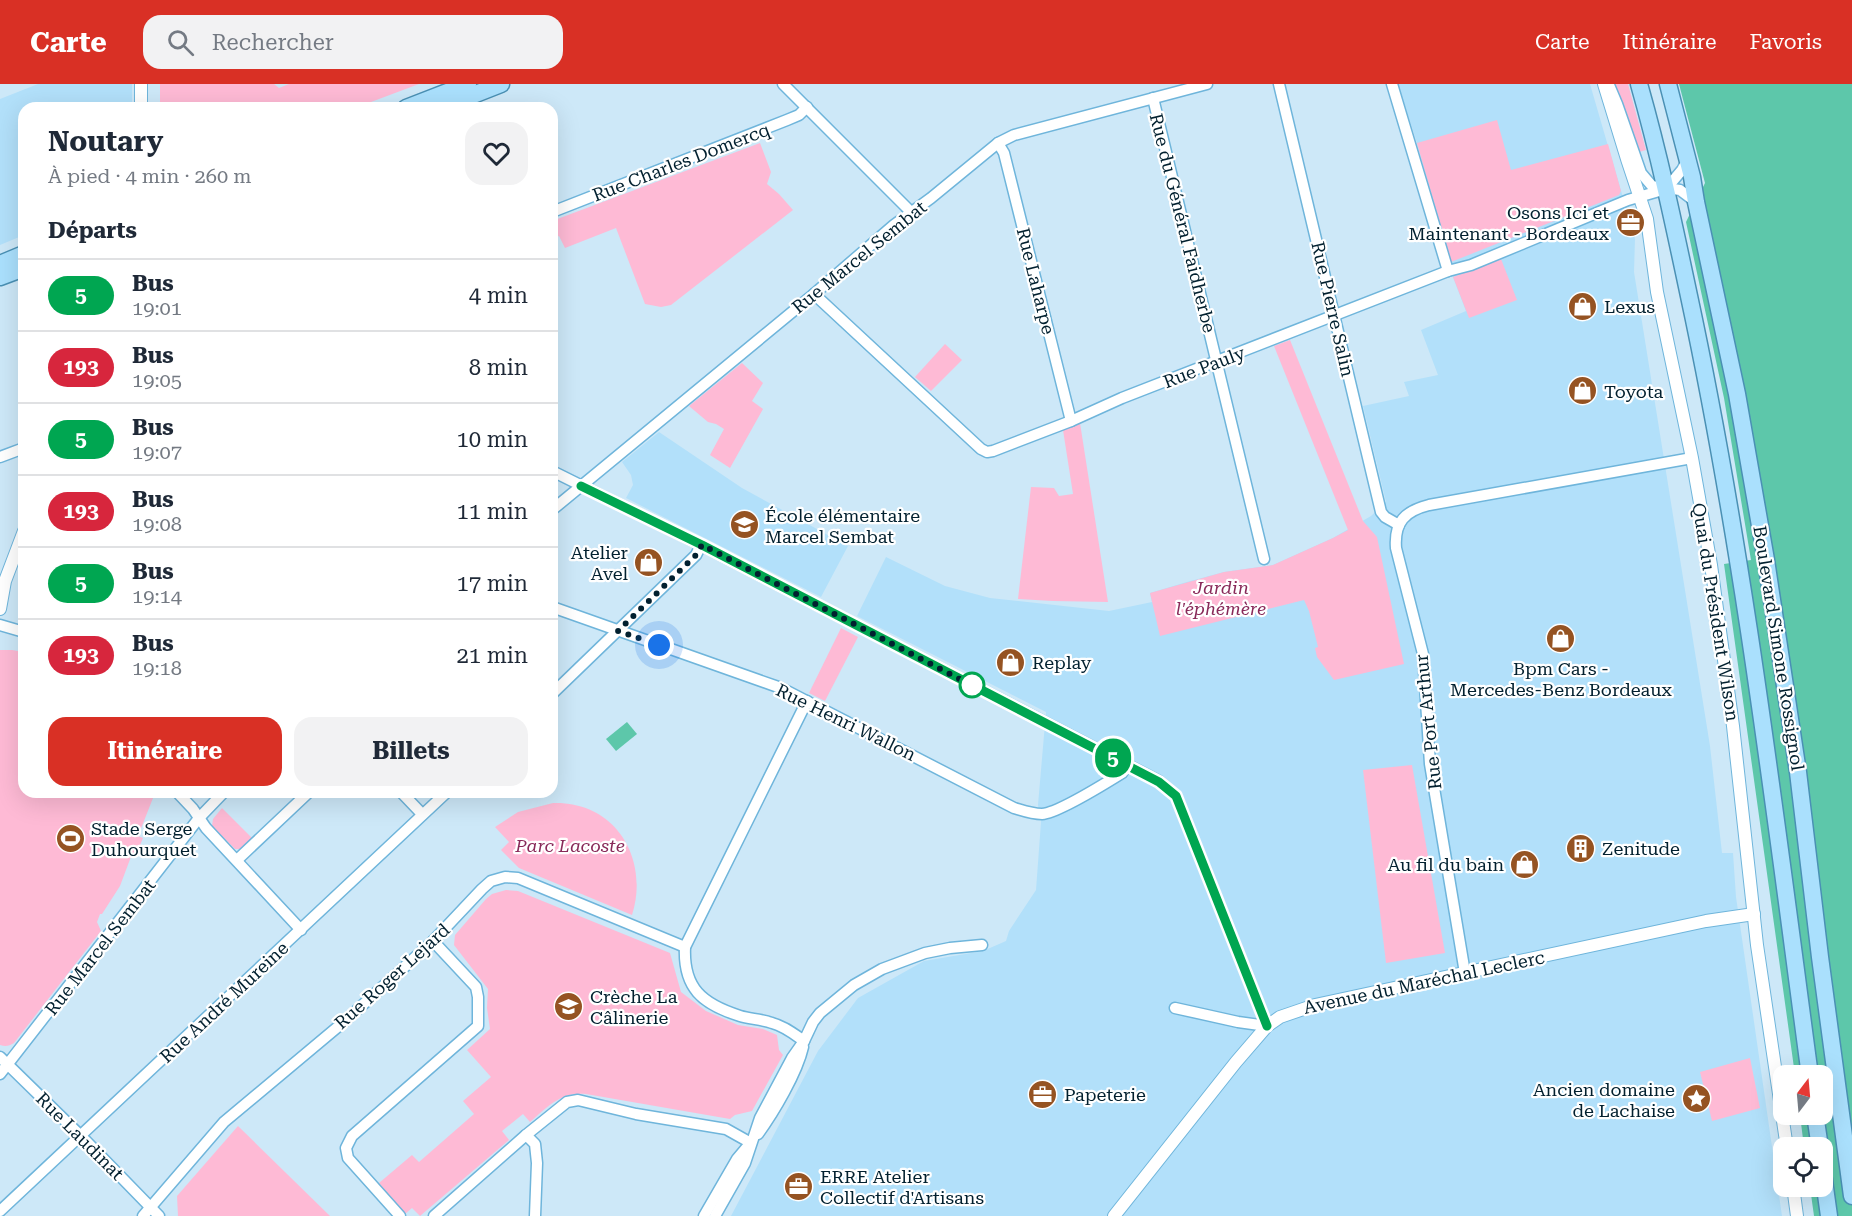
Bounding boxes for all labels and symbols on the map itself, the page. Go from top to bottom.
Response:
street label: Rue du Général Faidherbe [1146,111,1220,335]
street label: Rue Charles Domercq [589,118,773,206]
street label: Rue Marcel Sembat [788,196,931,318]
place label: Osons Ici et Maintenant - Bordeaux [1409,202,1610,244]
office icon: Osons Ici et Maintenant - Bordeaux [1614,206,1646,238]
street label: Rue Laharpe [1013,225,1059,337]
street label: Rue Pierre Salin [1307,239,1359,379]
shop icon: Lexus [1567,290,1599,322]
place label: Lexus [1604,296,1655,317]
street label: Rue Pauly [1160,342,1248,392]
shop icon: Toyota [1567,375,1599,407]
place label: Toyota [1604,381,1664,402]
street label: Quai du Président Wilson [1688,501,1744,723]
place label: École élémentaire Marcel Sembat [765,505,920,547]
school or university icon: École élémentaire Marcel Sembat [728,509,760,541]
street label: Boulevard Simone Rossignol [1749,524,1809,772]
place label: Atelier Avel [571,542,628,584]
shop icon: Atelier Avel [633,546,665,578]
park label: Jardin l'éphémère [1176,577,1266,619]
shop icon: Bpm Cars - Mercedes-Benz Bordeaux [1545,623,1577,655]
your location [644,630,674,660]
shop icon: Replay [995,646,1027,678]
place label: Replay [1032,652,1092,673]
street label: Rue Port Arthur [1410,653,1446,791]
place label: Bpm Cars - Mercedes-Benz Bordeaux [1450,658,1673,700]
unlabelled marker [959,672,985,698]
street label: Rue Henri Wallon [773,679,920,765]
line badge: 5 [1094,738,1132,778]
place label: Stade Serge Duhourquet [91,818,197,860]
sports icon: Stade Serge Duhourquet [54,822,86,854]
building icon: Zenitude [1565,832,1597,864]
park label: Parc Lacoste [514,835,625,856]
place label: Zenitude [1602,838,1680,859]
shop icon: Au fil du bain [1509,848,1541,880]
place label: Au fil du bain [1388,854,1504,875]
street label: Rue Marcel Sembat [40,875,160,1019]
street label: Rue Roger Lejard [330,919,454,1033]
street label: Rue André Mureine [155,937,293,1067]
street label: Avenue du Maréchal Leclerc [1302,946,1546,1018]
place label: Crèche La Câlinerie [590,986,678,1028]
school or university icon: Crèche La Câlinerie [553,990,585,1022]
north arrow [1773,1065,1833,1125]
office icon: Papeterie [1027,1078,1059,1110]
place label: Ancien domaine de Lachaise [1533,1079,1675,1121]
place icon: Ancien domaine de Lachaise [1680,1083,1712,1115]
place label: Papeterie [1064,1084,1146,1105]
street label: Rue Laudinat [32,1088,128,1184]
place label: ERRE Atelier Collectif d'Artisans [820,1166,984,1208]
office icon: ERRE Atelier Collectif d'Artisans [783,1170,815,1202]

